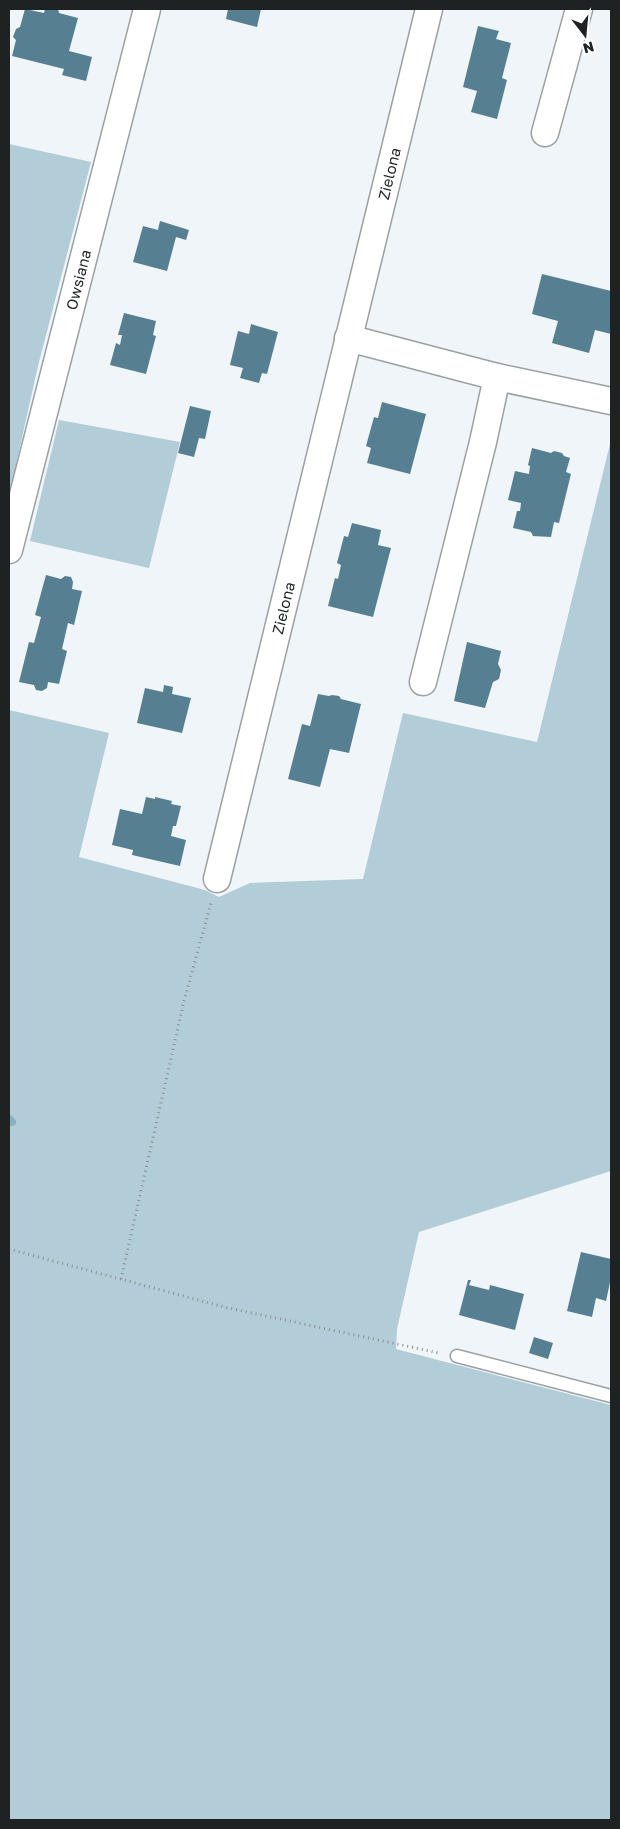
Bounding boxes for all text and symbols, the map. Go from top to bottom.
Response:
north arrow [560,10,610,60]
text: N [581,38,596,58]
street label: Zielona [374,146,404,202]
street label: Owsiana [62,248,94,312]
street label: Zielona [268,580,298,636]

